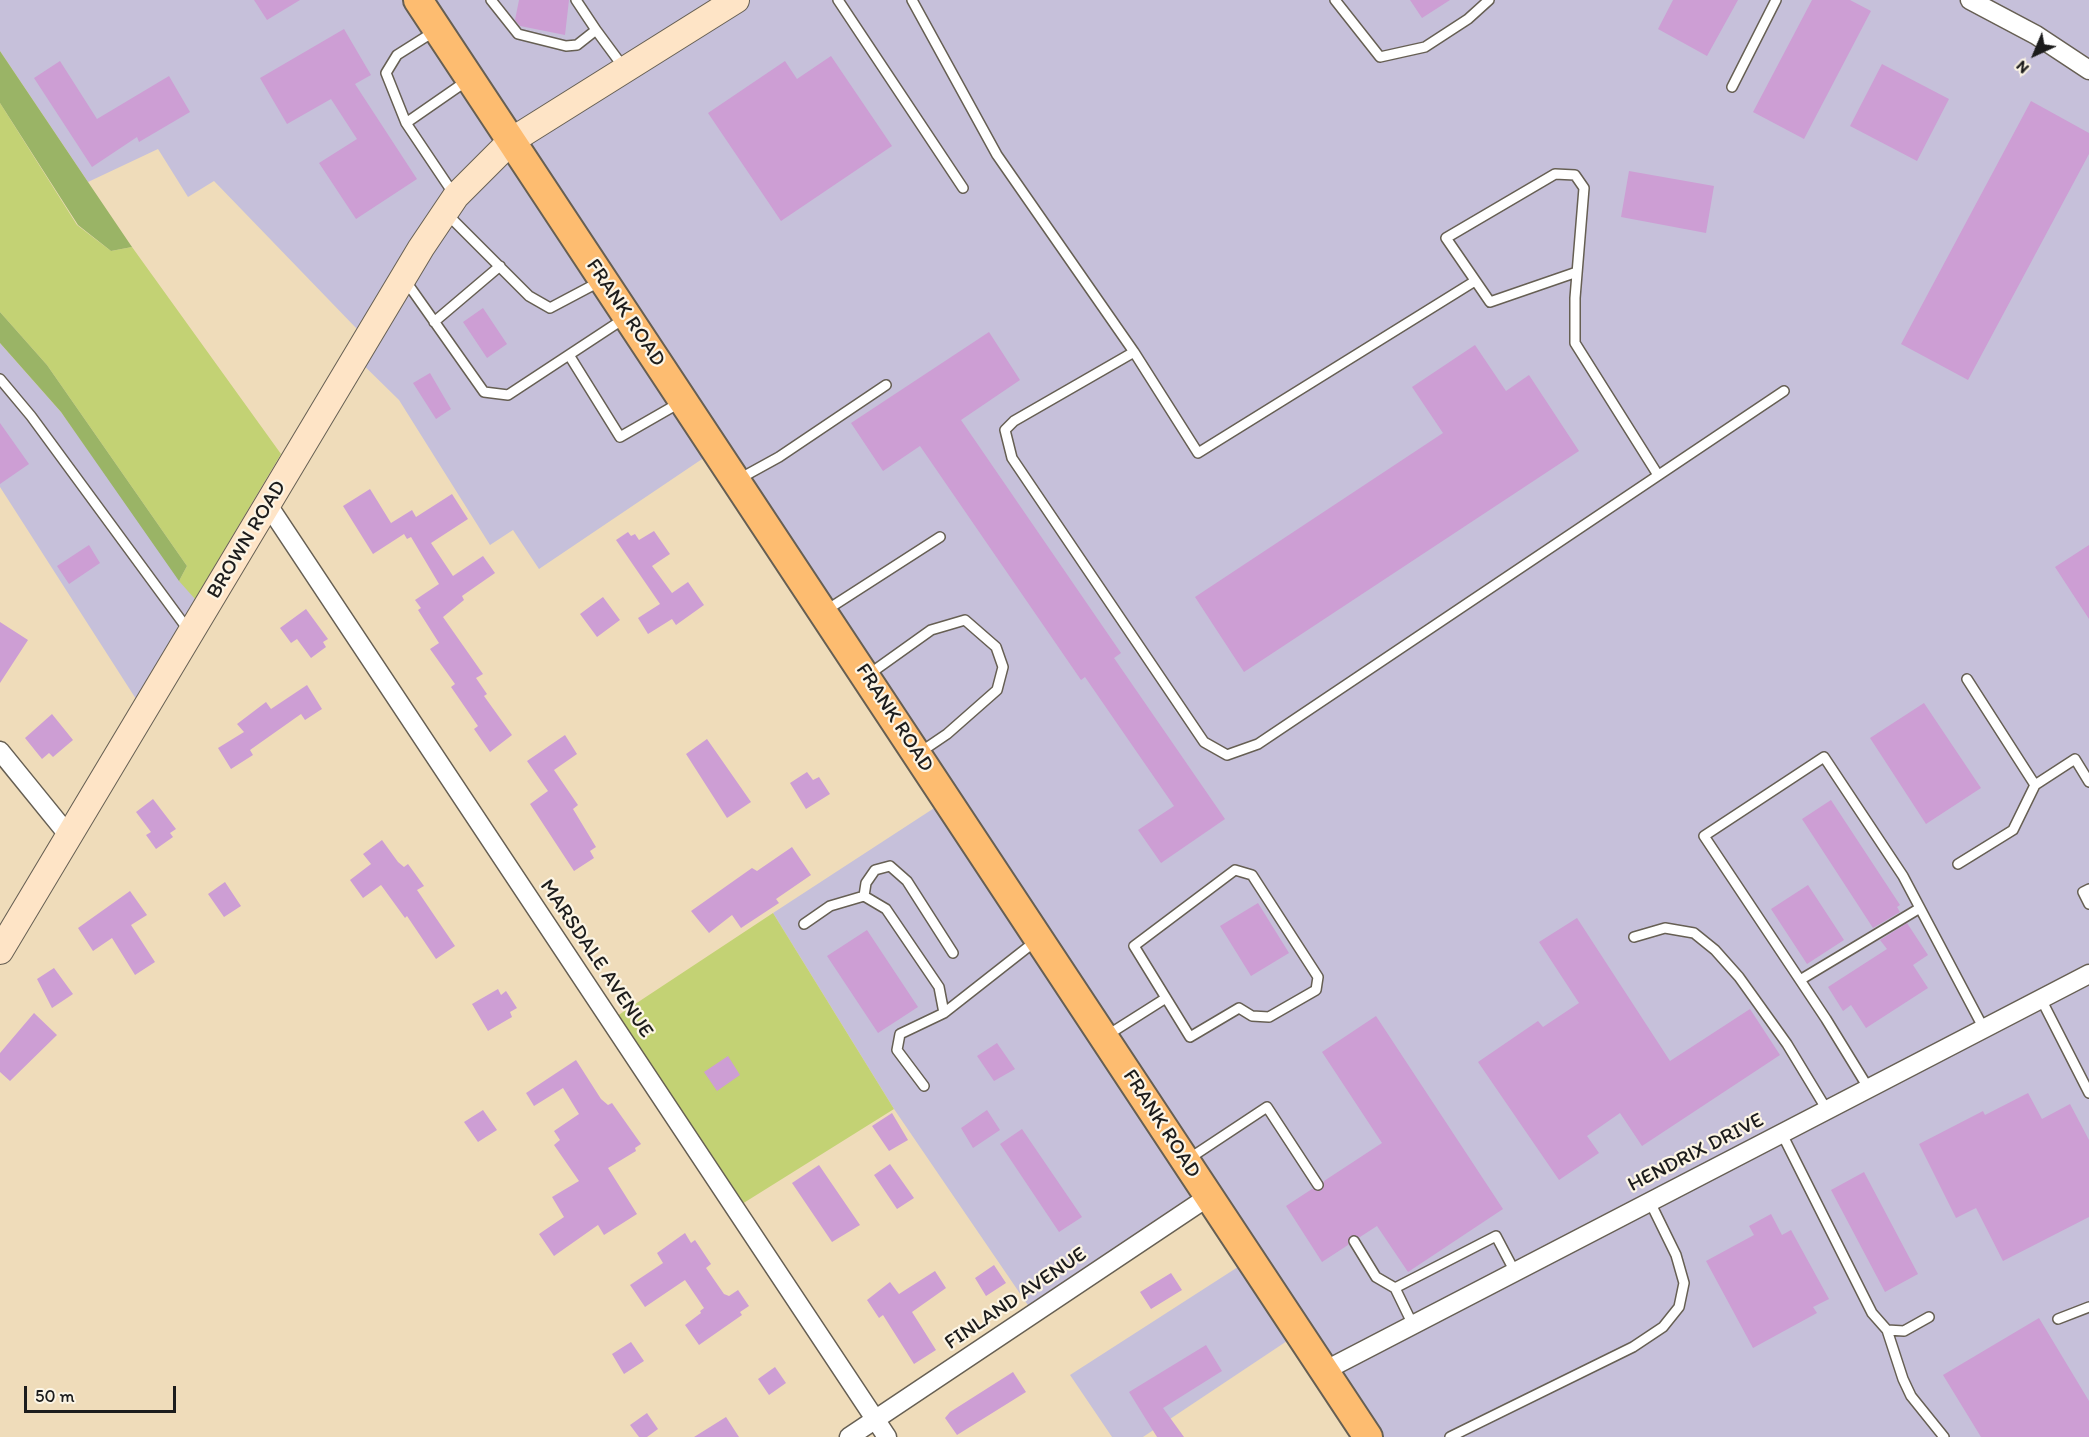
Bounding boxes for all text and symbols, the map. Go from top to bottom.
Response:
north arrow [2005,24,2065,84]
text: N [2012,57,2033,78]
street label: FRANK ROAD [580,254,670,372]
street label: BROWN ROAD [202,476,292,604]
street label: FRANK ROAD [850,659,938,777]
street label: MARSDALE AVENUE [534,875,658,1043]
street label: FRANK ROAD [1117,1065,1205,1183]
street label: HENDRIX DRIVE [1624,1108,1768,1198]
street label: FINLAND AVENUE [940,1242,1092,1356]
scale bar [27,1374,178,1412]
text: 50 m [35,1385,75,1407]

